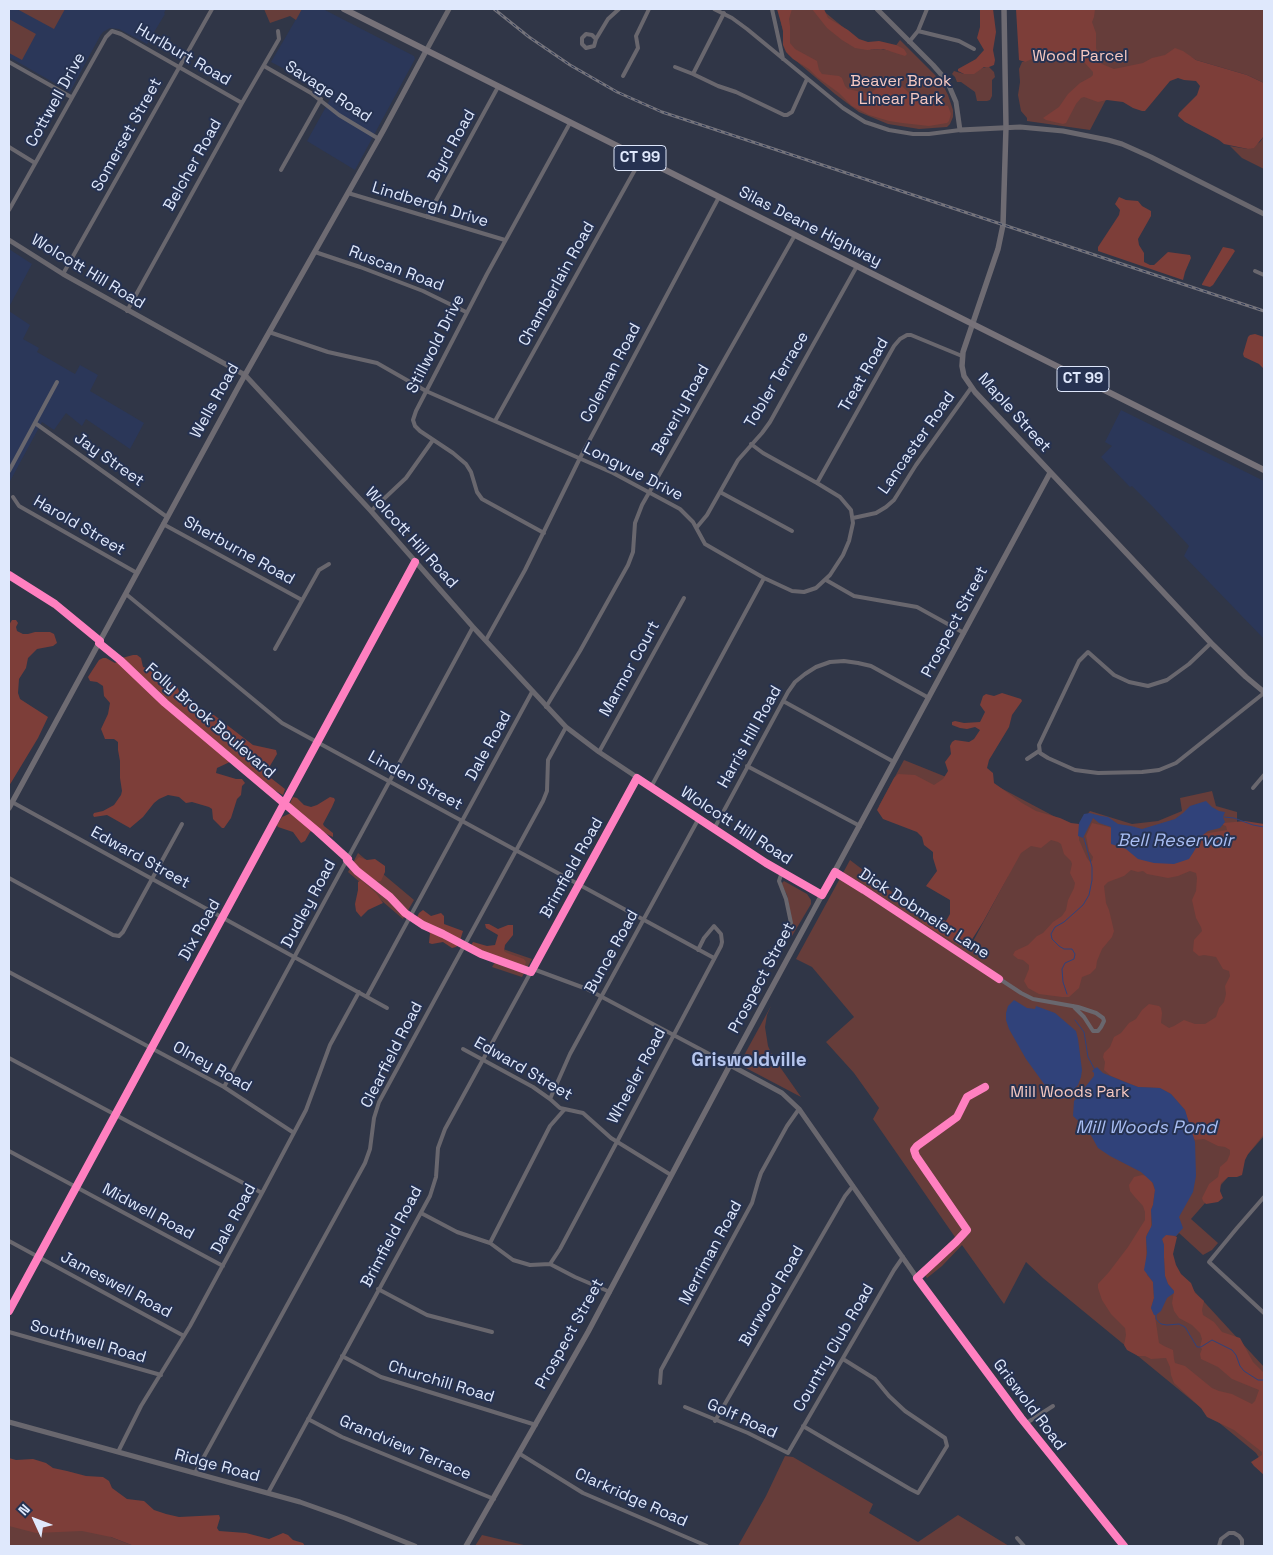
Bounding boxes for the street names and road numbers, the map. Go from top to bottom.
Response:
street label: Hurlburt Road [132,20,234,90]
street label: Cottwell Drive [22,49,90,151]
street label: Savage Road [281,57,375,127]
street label: Somerset Street [88,75,166,195]
street label: Byrd Road [424,106,480,186]
street label: Belcher Road [160,116,226,214]
road number: CT 99 [614,146,666,170]
street label: Lindbergh Drive [369,178,491,232]
street label: Silas Deane Highway [735,183,885,271]
street label: Chamberlain Road [515,219,599,349]
street label: Wolcott Hill Road [28,230,148,314]
street label: Ruscan Road [346,242,446,296]
street label: Stillwold Drive [403,291,469,397]
street label: Coleman Road [577,320,645,426]
street label: Tobler Terrace [741,329,813,431]
street label: Treat Road [835,334,893,416]
street label: Wells Road [187,360,243,442]
street label: Beverly Road [648,361,714,459]
road number: CT 99 [1057,366,1109,392]
street label: Maple Street [973,370,1055,456]
street label: Lancaster Road [875,388,959,498]
street label: Jay Street [70,429,148,491]
street label: Longvue Drive [580,439,686,505]
street label: Wolcott Hill Road [361,484,461,592]
street label: Harold Street [30,492,128,560]
street label: Sherburne Road [180,513,298,589]
street label: Prospect Street [918,563,992,681]
street label: Marmor Court [596,618,664,720]
street label: Folly Brook Boulevard [141,659,279,783]
street label: Harris Hill Road [714,683,786,791]
street label: Dale Road [462,708,516,784]
street label: Linden Street [364,747,466,815]
street label: Wolcott Hill Road [677,783,795,869]
street label: Brimfield Road [537,814,607,922]
street label: Edward Street [87,823,193,893]
street label: Dudley Road [278,857,340,951]
street label: Dick Dobmeier Lane [855,865,993,963]
street label: Dix Road [175,896,225,964]
street label: Bunce Road [581,907,643,997]
street label: Prospect Street [725,919,799,1037]
street label: Clearfield Road [357,999,427,1111]
street label: Wheeler Road [604,1025,670,1127]
street label: Edward Street [470,1033,576,1105]
street label: Olney Road [169,1037,255,1097]
street label: Midwell Road [99,1180,197,1244]
street label: Dale Road [208,1181,260,1257]
street label: Brimfield Road [357,1183,427,1291]
street label: Merriman Road [675,1198,747,1308]
street label: Burwood Road [736,1242,808,1350]
street label: Jameswell Road [57,1248,175,1322]
street label: Prospect Street [532,1276,608,1392]
street label: Country Club Road [790,1281,878,1415]
street label: Southwell Road [28,1316,148,1368]
street label: Griswold Road [989,1356,1069,1454]
street label: Churchill Road [386,1357,496,1407]
street label: Golf Road [704,1395,780,1443]
street label: Grandview Terrace [336,1412,474,1484]
street label: Ridge Road [172,1445,262,1487]
street label: Clarkridge Road [572,1465,690,1531]

